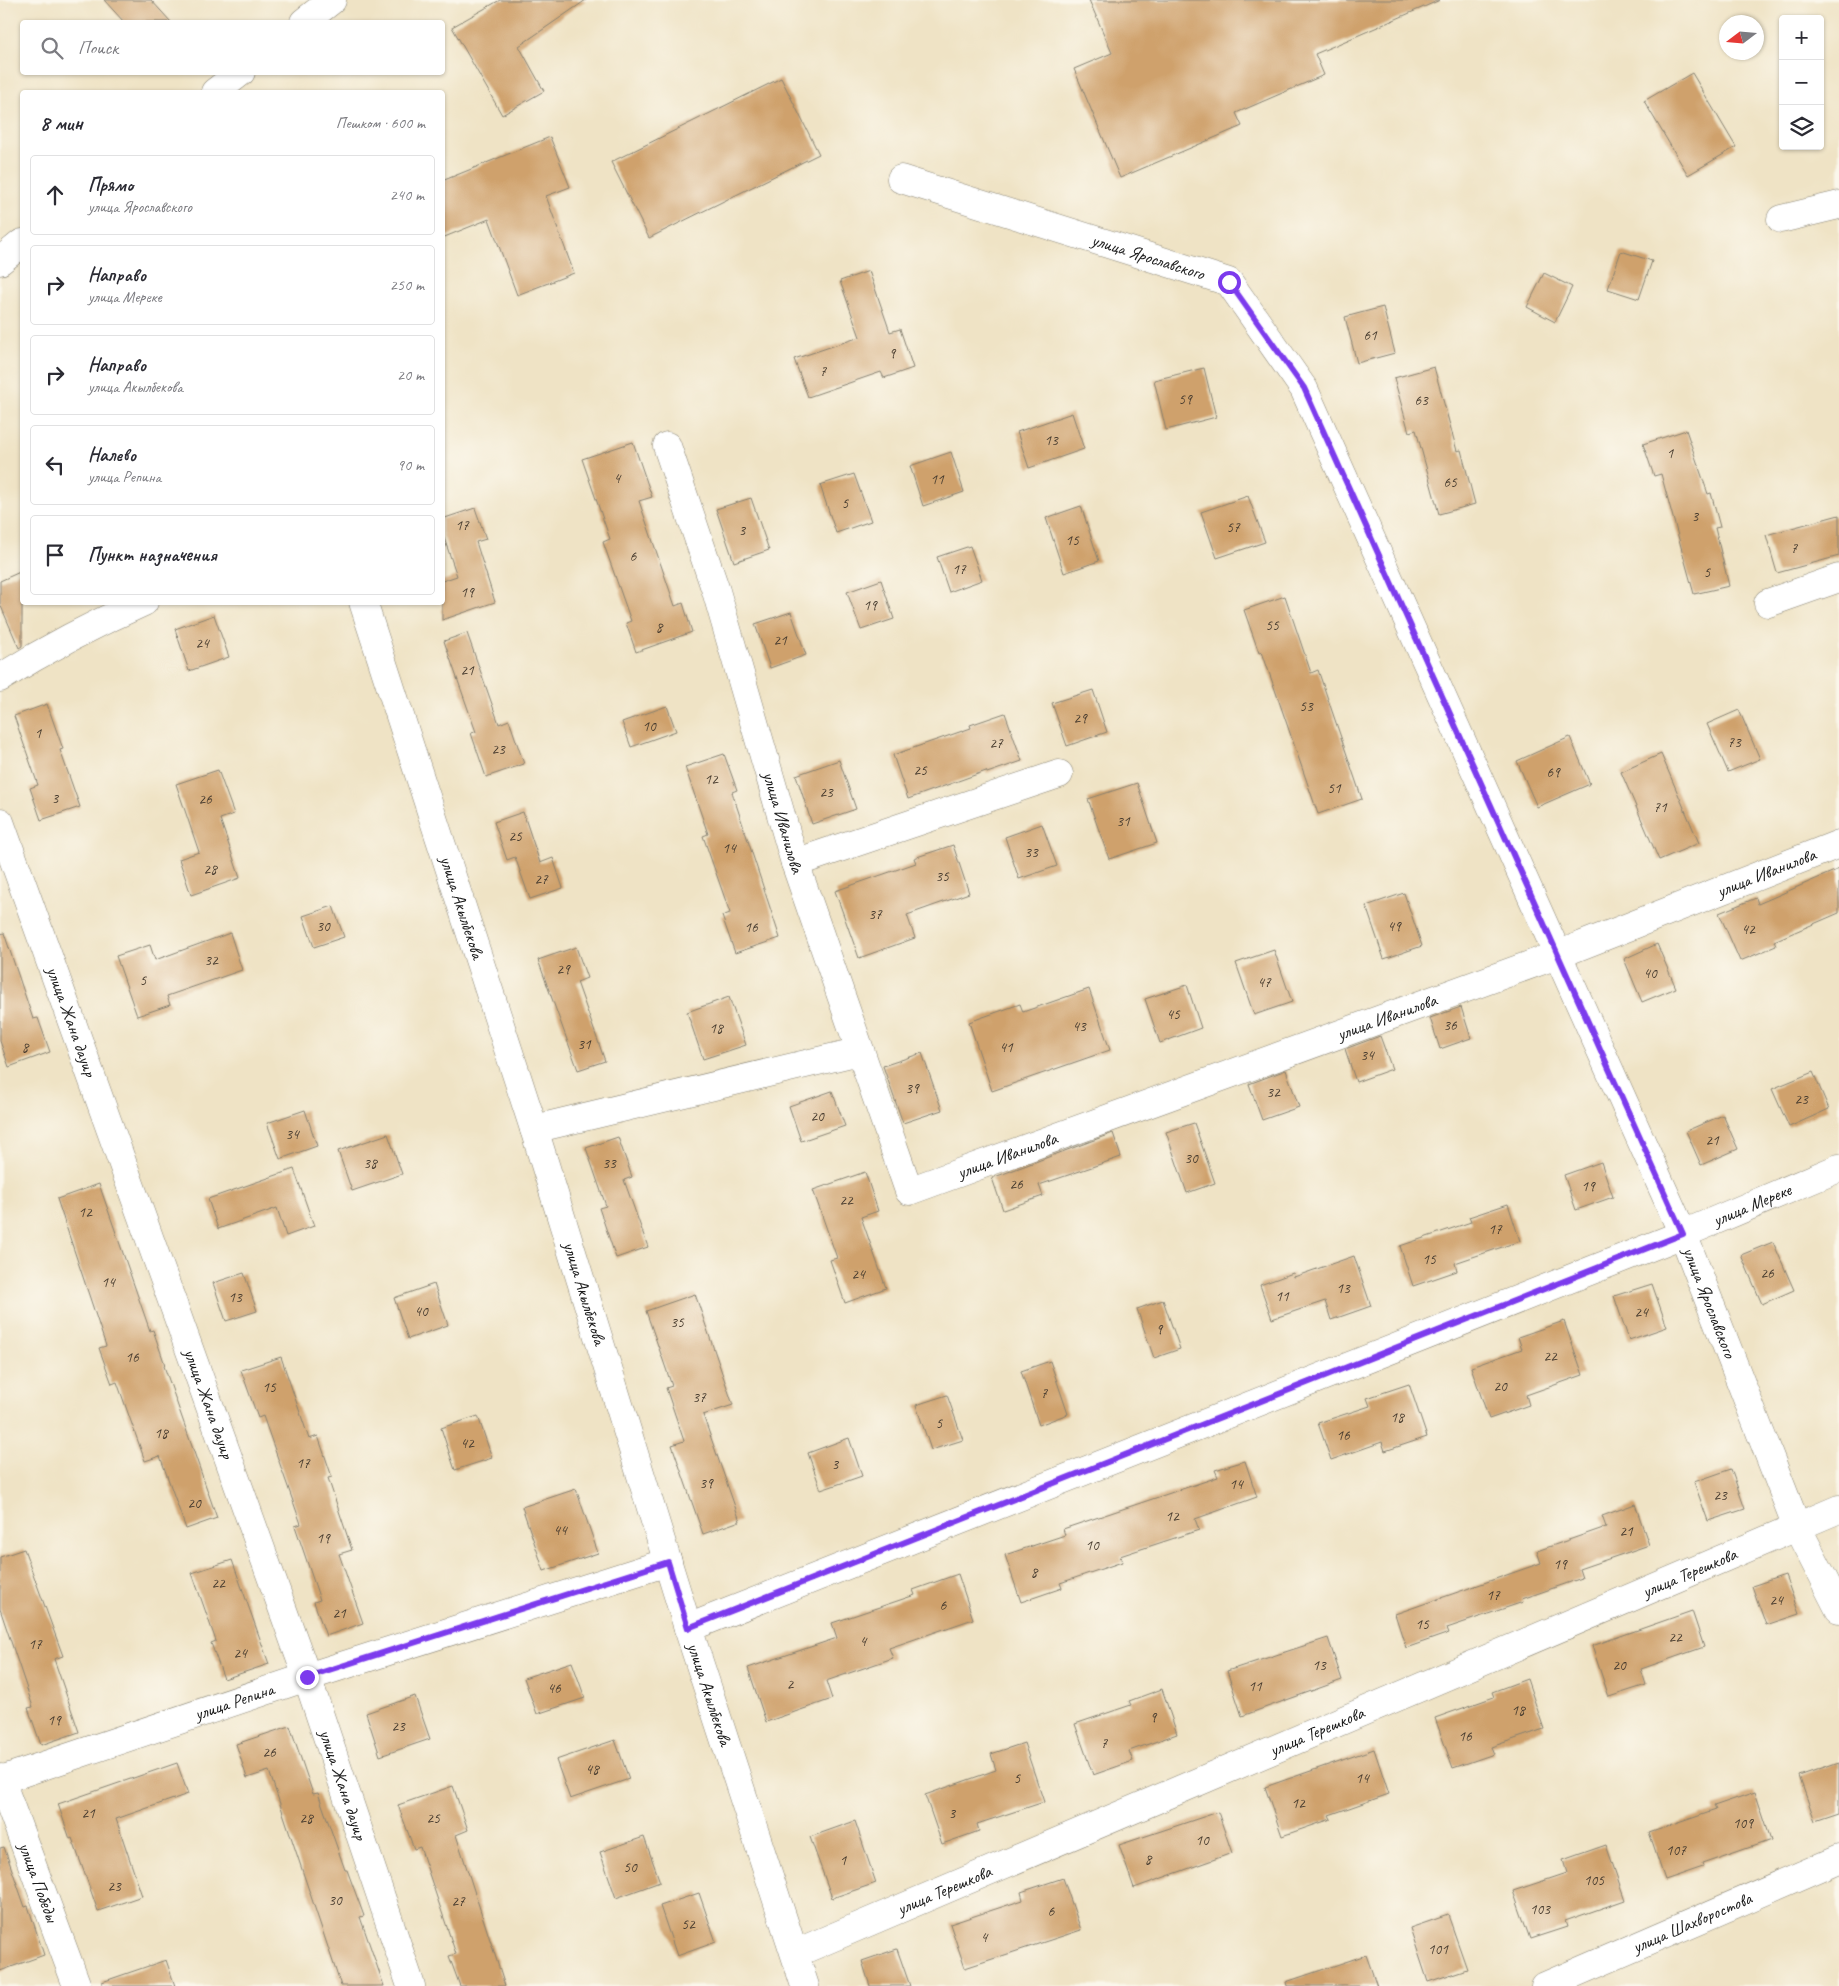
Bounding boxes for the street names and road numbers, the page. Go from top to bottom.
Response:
street label: улица Ярославского [1088,228,1209,285]
street label: улица Иванилова [758,768,809,877]
street label: улица Иванилова [1713,843,1820,902]
street label: улица Акылбекова [435,852,490,963]
street label: улица Жана дауир [41,963,102,1081]
street label: улица Иванилова [1333,988,1441,1046]
street label: улица Иванилова [953,1127,1061,1184]
street label: улица Мереке [1708,1178,1795,1232]
street label: улица Акылбекова [558,1238,611,1349]
street label: улица Ярославского [1678,1243,1742,1362]
street label: улица Жана дауир [179,1345,239,1463]
street label: улица Терешкова [1638,1542,1741,1603]
street label: улица Акылбекова [682,1639,737,1750]
street label: улица Репина [191,1677,278,1725]
street label: улица Терешкова [1265,1701,1368,1762]
street label: улица Жана дауир [314,1726,372,1844]
street label: улица Победы [13,1838,64,1926]
street label: улица Терешкова [893,1860,996,1920]
street label: улица Шахворостова [1628,1886,1756,1958]

